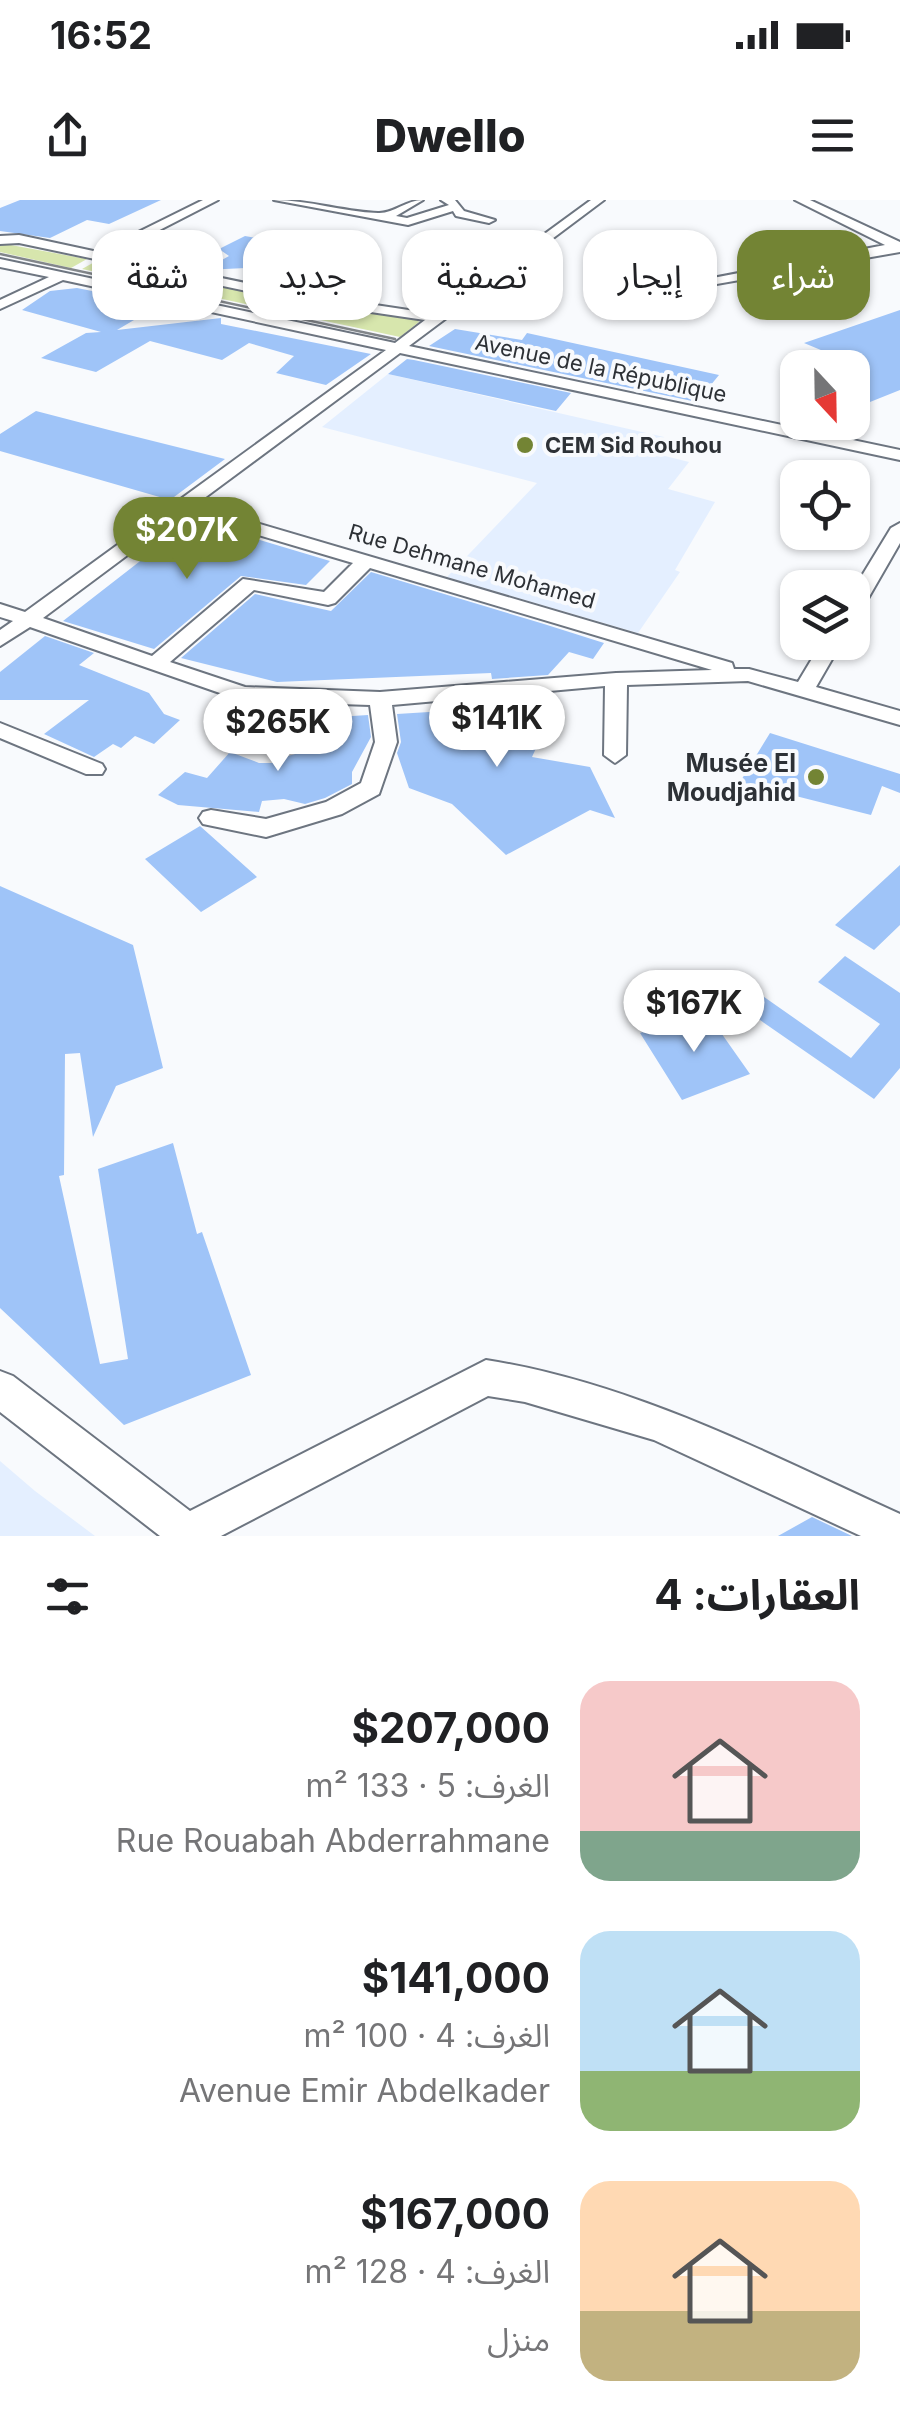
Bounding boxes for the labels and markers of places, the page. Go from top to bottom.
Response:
place label: CEM Sid Rouhou [545,432,722,458]
marker: CEM Sid Rouhou [514,434,536,456]
pin: $207K [117,497,257,582]
pin: $141K [427,685,567,770]
pin: $265K [208,689,348,774]
place label: Musée El Moudjahid [667,748,796,807]
marker: Musée El Moudjahid [805,766,827,788]
pin: $167K [624,970,764,1055]

